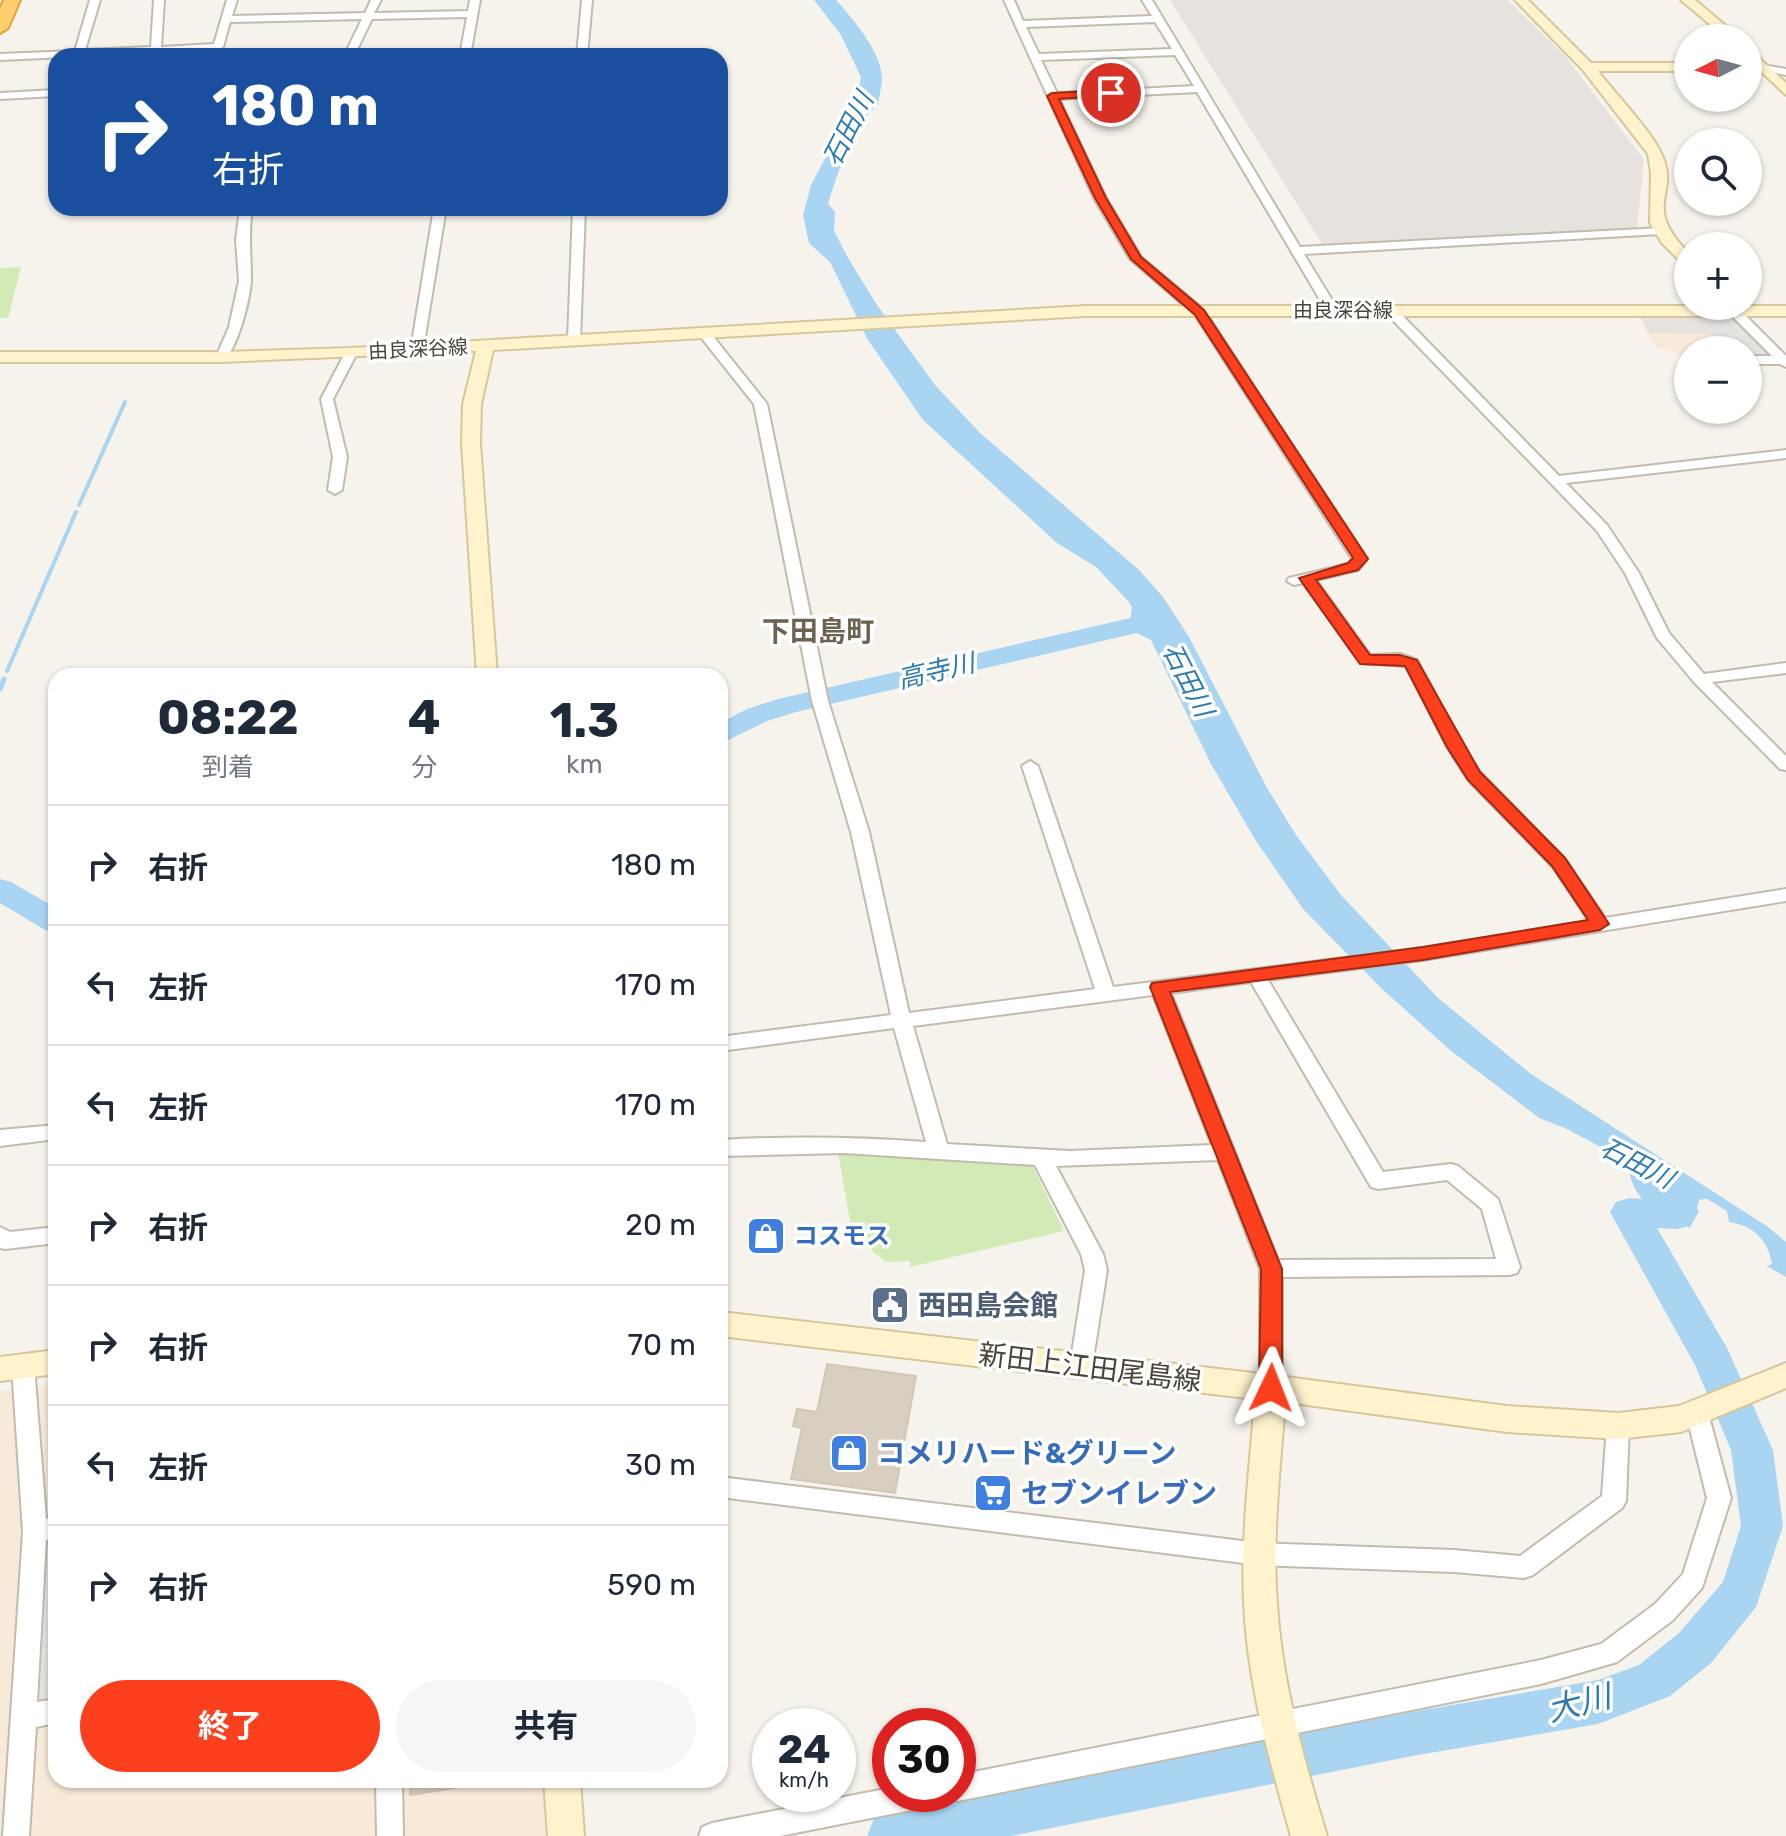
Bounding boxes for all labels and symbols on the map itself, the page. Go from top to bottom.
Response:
north arrow [1674,24,1762,112]
pin [1077,59,1145,127]
water label: 石田川 [817,85,881,171]
street label: 由良深谷線 [1293,298,1393,322]
street label: 由良深谷線 [367,334,469,364]
district label: 下田島町 [762,615,874,648]
water label: 石田川 [1156,638,1220,725]
water label: 高寺川 [895,647,981,695]
water label: 石田川 [1595,1132,1681,1196]
shop icon: コスモス [745,1215,787,1257]
place label: コスモス [794,1222,890,1250]
public building icon: 西田島会館 [869,1284,911,1326]
place label: 西田島会館 [918,1289,1058,1322]
street label: 新田上江田尾島線 [977,1337,1203,1398]
position arrow [1229,1346,1313,1430]
shop icon: コメリハード&グリーン [828,1432,870,1474]
place label: コメリハード&グリーン [877,1437,1176,1470]
supermarket icon: セブンイレブン [972,1472,1014,1514]
place label: セブンイレブン [1021,1477,1217,1510]
water label: 大川 [1543,1676,1618,1729]
speed limit sign: 30 [872,1708,976,1812]

